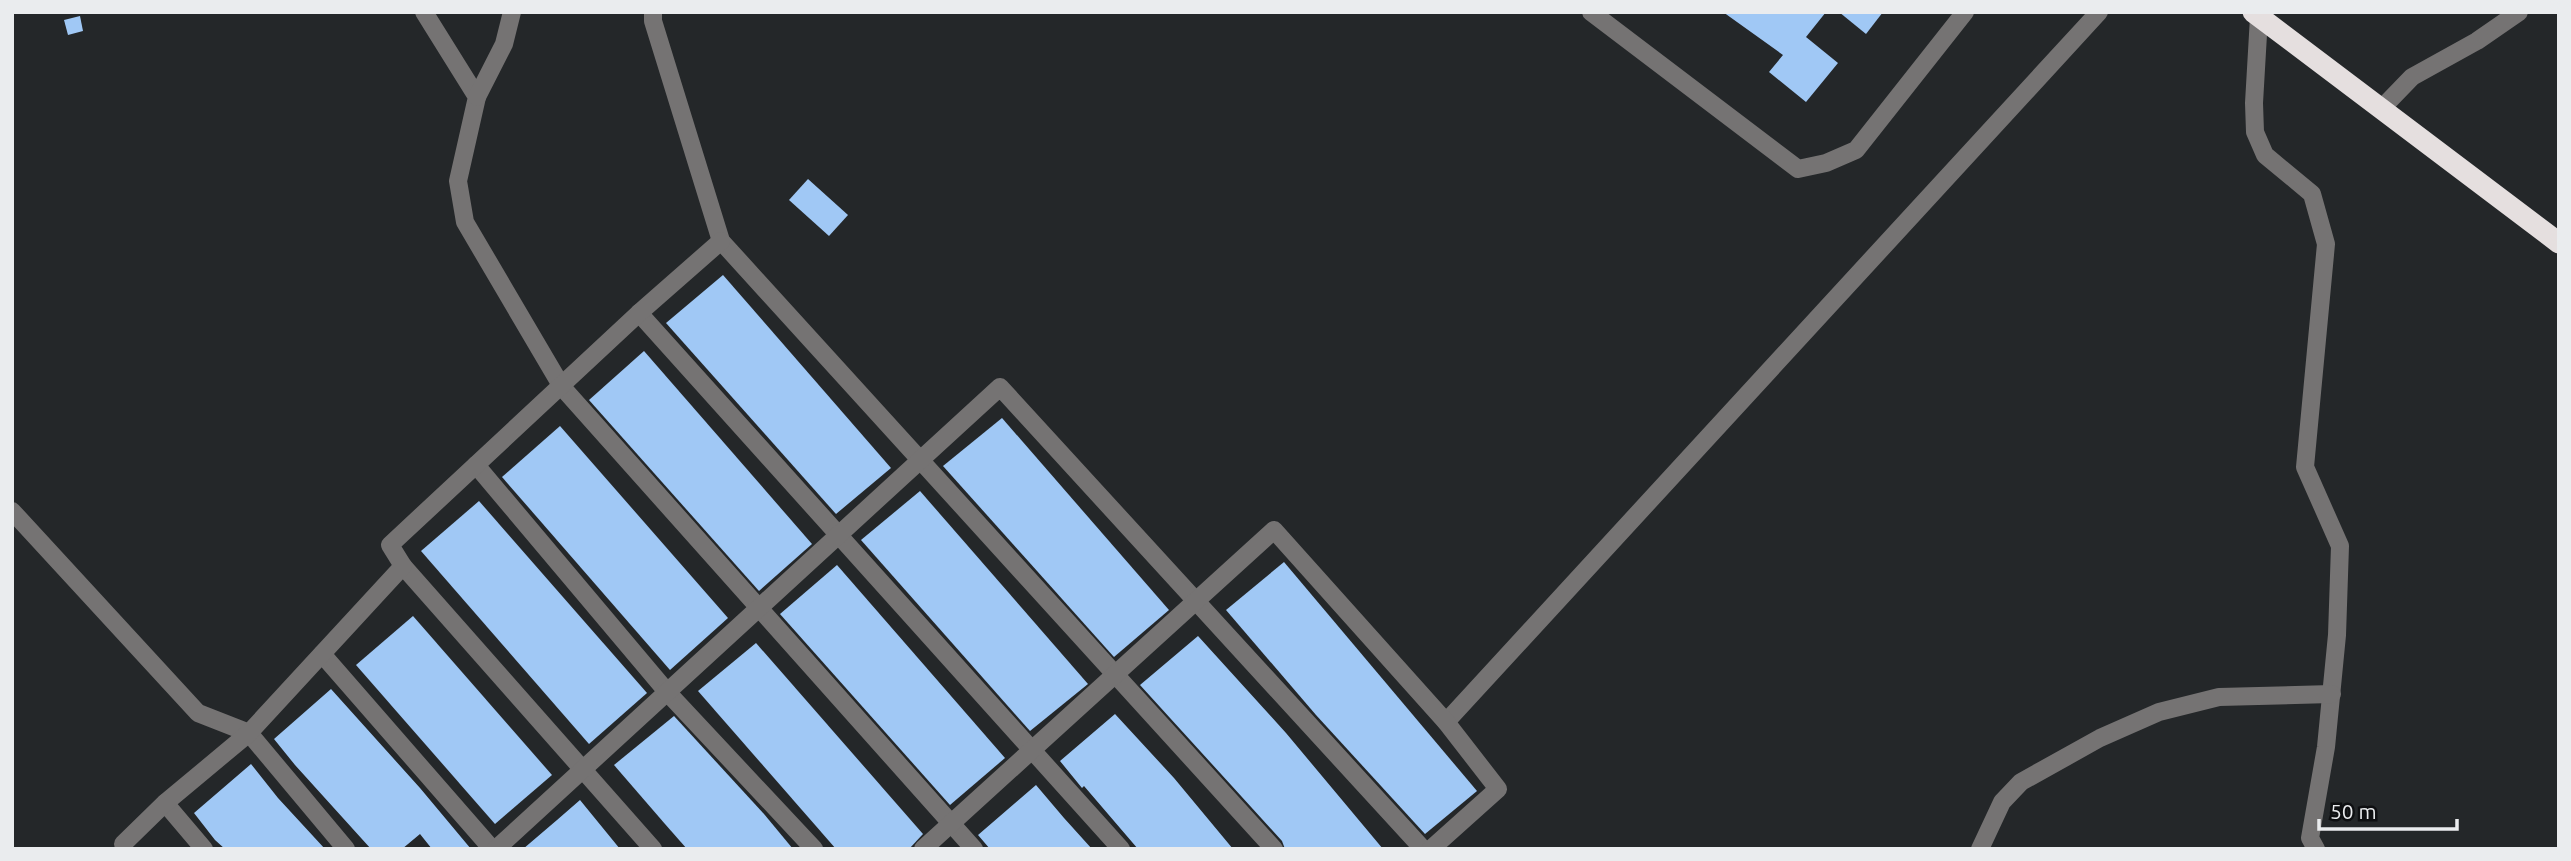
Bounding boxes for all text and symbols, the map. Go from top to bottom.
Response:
scale bar [2319,788,2457,832]
text: 50 m [2330,799,2377,823]

